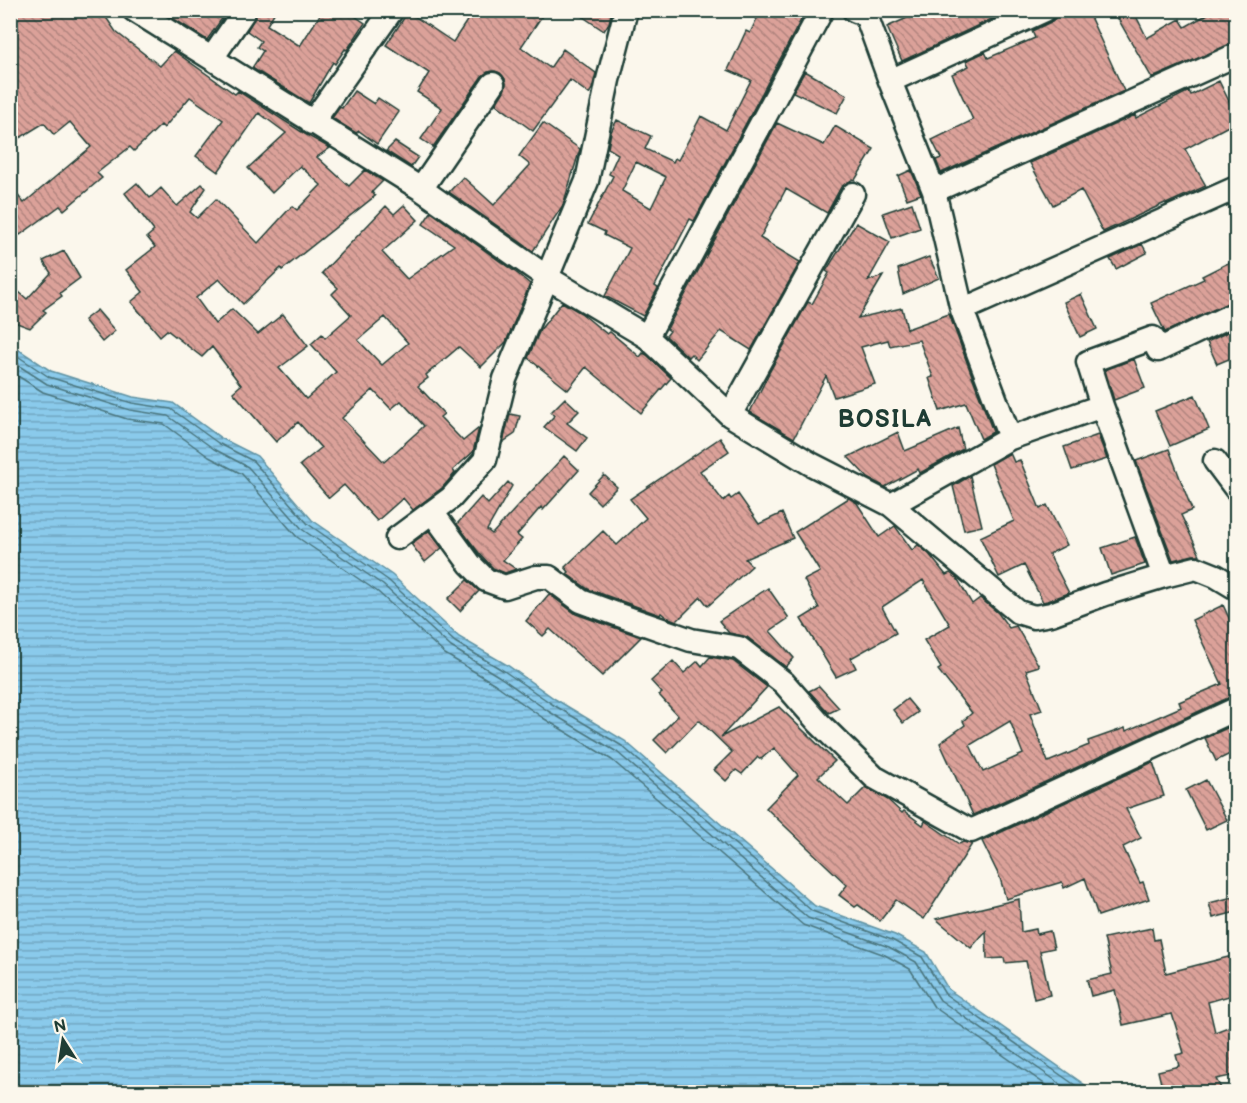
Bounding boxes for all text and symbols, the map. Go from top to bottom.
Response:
district label: BOSILA [838,405,932,434]
north arrow [33,1010,93,1070]
text: N [52,1016,68,1037]

